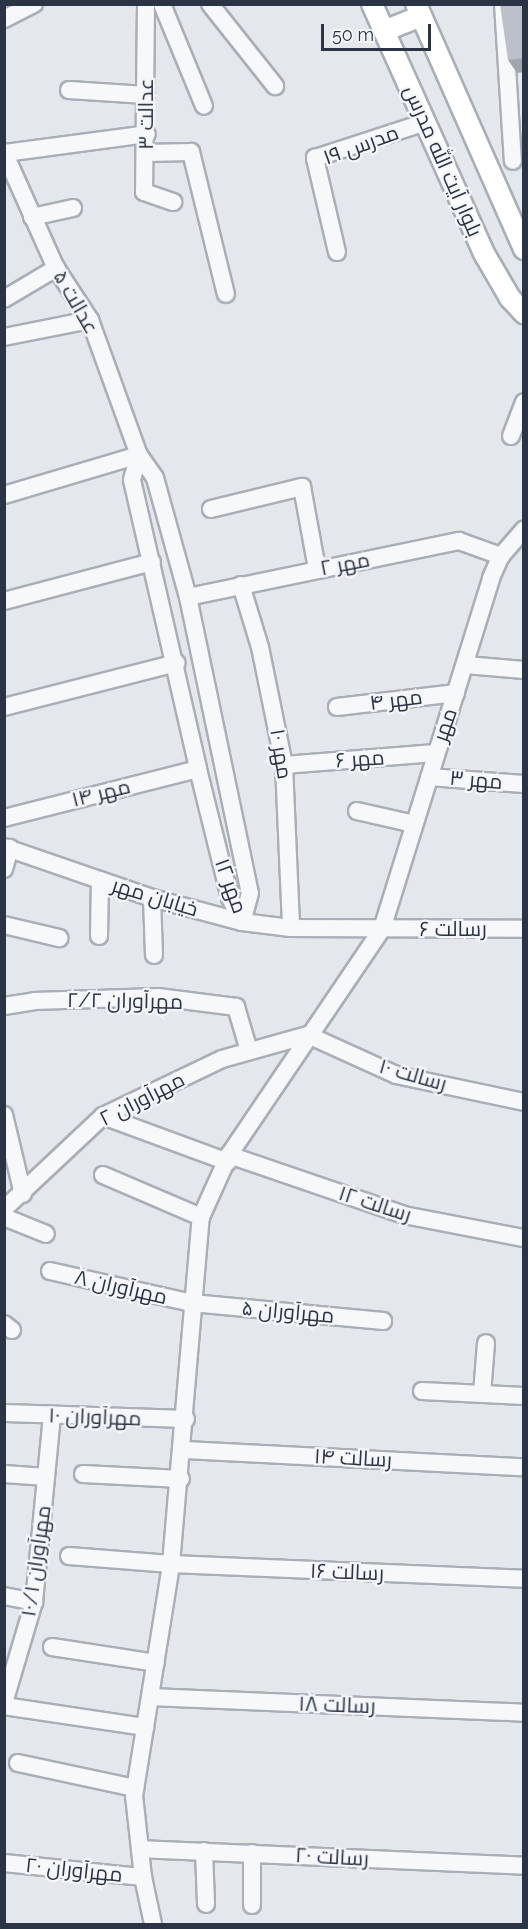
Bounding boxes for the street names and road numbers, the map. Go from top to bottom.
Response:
street label: عدالت ۳ [133,78,159,150]
street label: بلوار آیت الله مدرس [398,81,488,241]
street label: مدرس ۱۹ [320,120,402,170]
street label: عدالت ۵ [48,266,104,338]
street label: مهر ۲ [318,547,372,581]
street label: مهر ۴ [368,684,424,716]
street label: مهر [428,705,462,745]
street label: مهر ۱۰ [265,727,297,781]
street label: مهر ۶ [335,745,385,773]
street label: مهر ۳ [448,765,504,795]
street label: مهر ۱۴ [69,774,133,812]
street label: مهر ۱۲ [209,855,253,917]
street label: خیابان مهر [109,872,201,922]
street label: رسالت ۶ [419,916,487,942]
street label: مهرآوران ۲/۲ [67,987,183,1015]
street label: رسالت ۱۰ [376,1053,450,1097]
street label: مهرآوران ۲ [95,1067,189,1131]
street label: رسالت ۱۲ [335,1180,415,1228]
street label: مهرآوران ۸ [72,1264,170,1310]
street label: مهرآوران ۵ [241,1295,335,1329]
street label: مهرآوران ۱۰ [48,1403,142,1431]
street label: رسالت ۱۴ [313,1443,393,1473]
street label: مهرآوران ۱۰/۱ [16,1504,56,1618]
street label: رسالت ۱۶ [310,1558,384,1586]
street label: رسالت ۱۸ [298,1691,376,1719]
street label: رسالت ۲۰ [295,1842,369,1872]
street label: مهرآوران ۲۰ [24,1852,124,1888]

